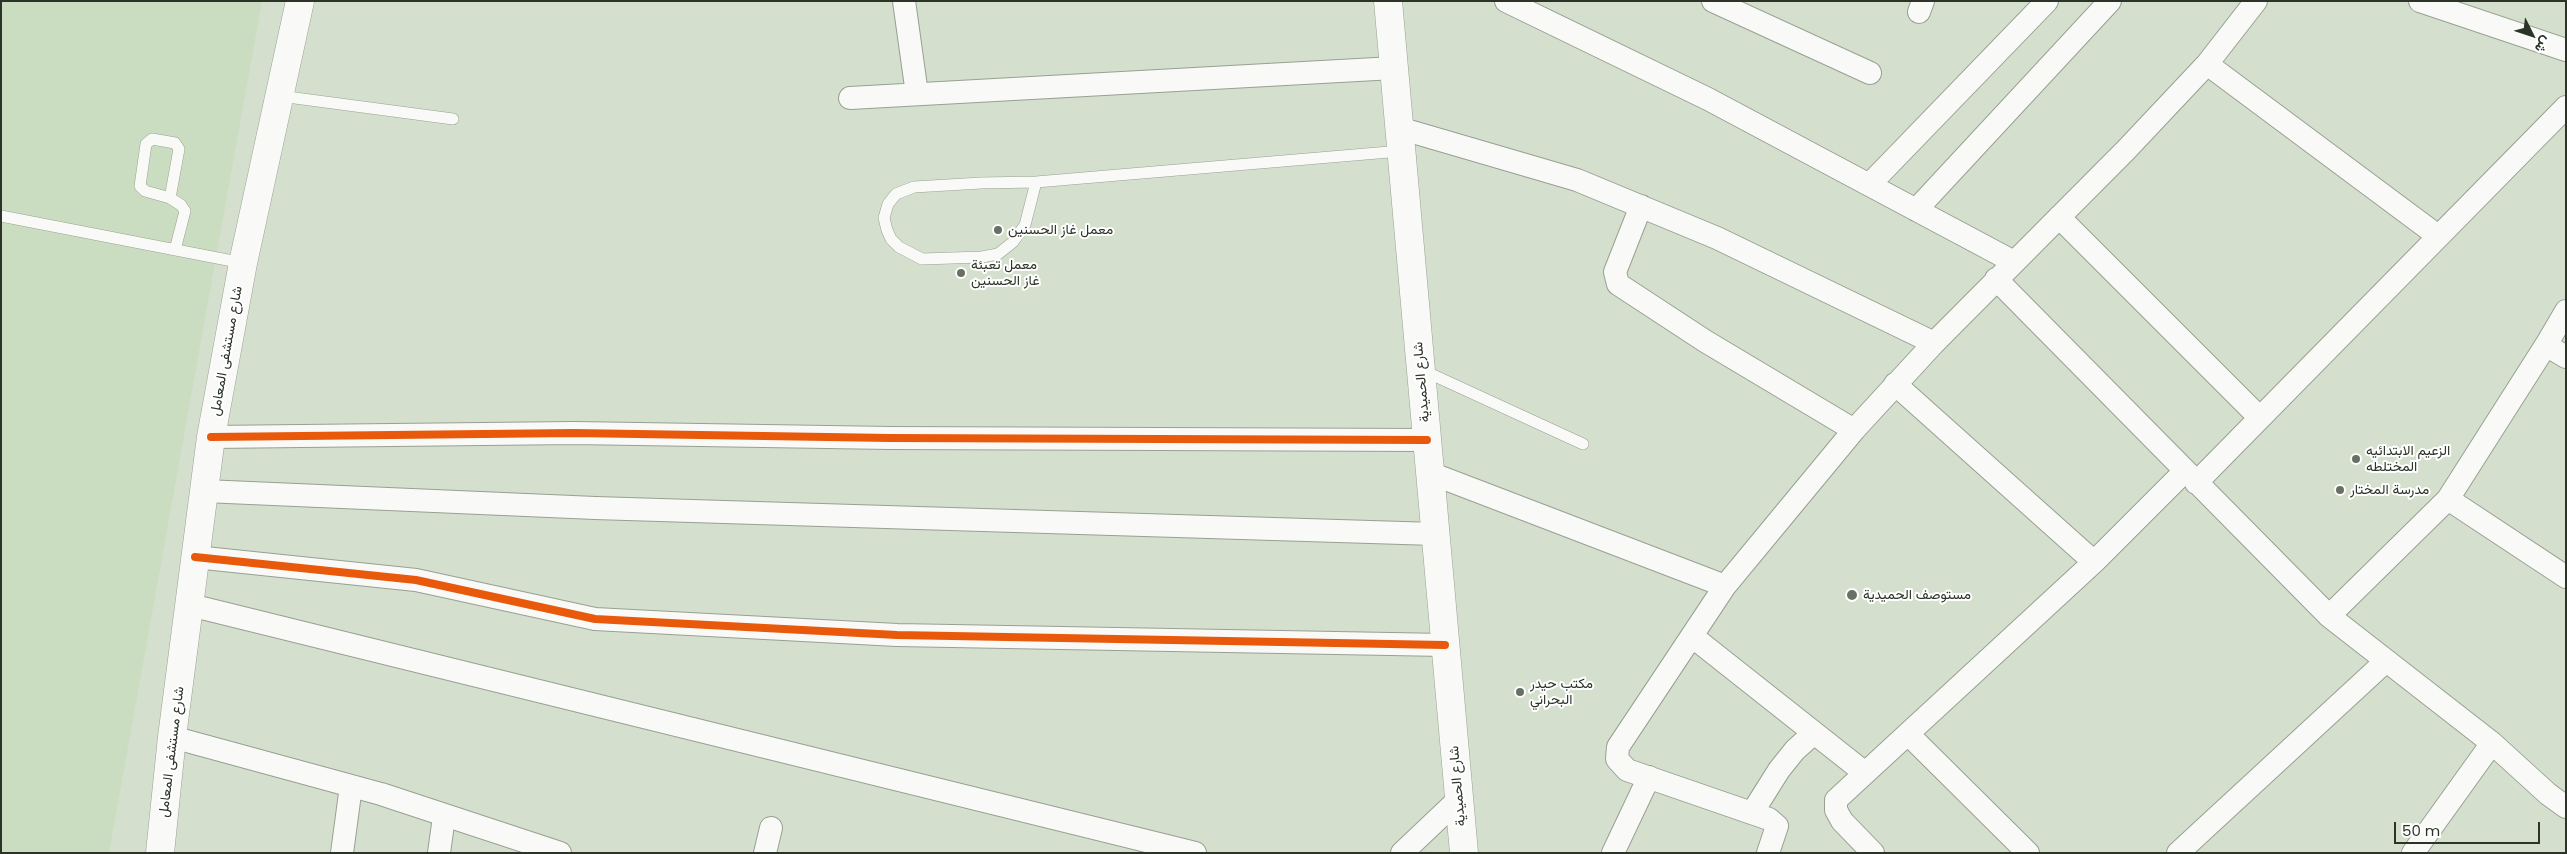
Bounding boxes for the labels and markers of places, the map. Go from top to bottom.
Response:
place label: معمل غاز الحسنين [1008,222,1113,238]
marker: معمل غاز الحسنين [992,224,1004,236]
place label: معمل تعبئة غاز الحسنين [971,257,1040,290]
marker: معمل تعبئة غاز الحسنين [955,267,967,279]
place label: الزعيم الابتدائيه المختلطه [2366,443,2450,476]
marker: الزعيم الابتدائيه المختلطه [2350,453,2362,465]
place label: مدرسة المختار [2350,482,2429,498]
marker: مدرسة المختار [2334,484,2346,496]
place label: مستوصف الحميدية [1863,587,1971,603]
marker: مستوصف الحميدية [1845,588,1859,602]
place label: مكتب حيدر البحراني [1530,676,1593,709]
marker: مكتب حيدر البحراني [1514,686,1526,698]

